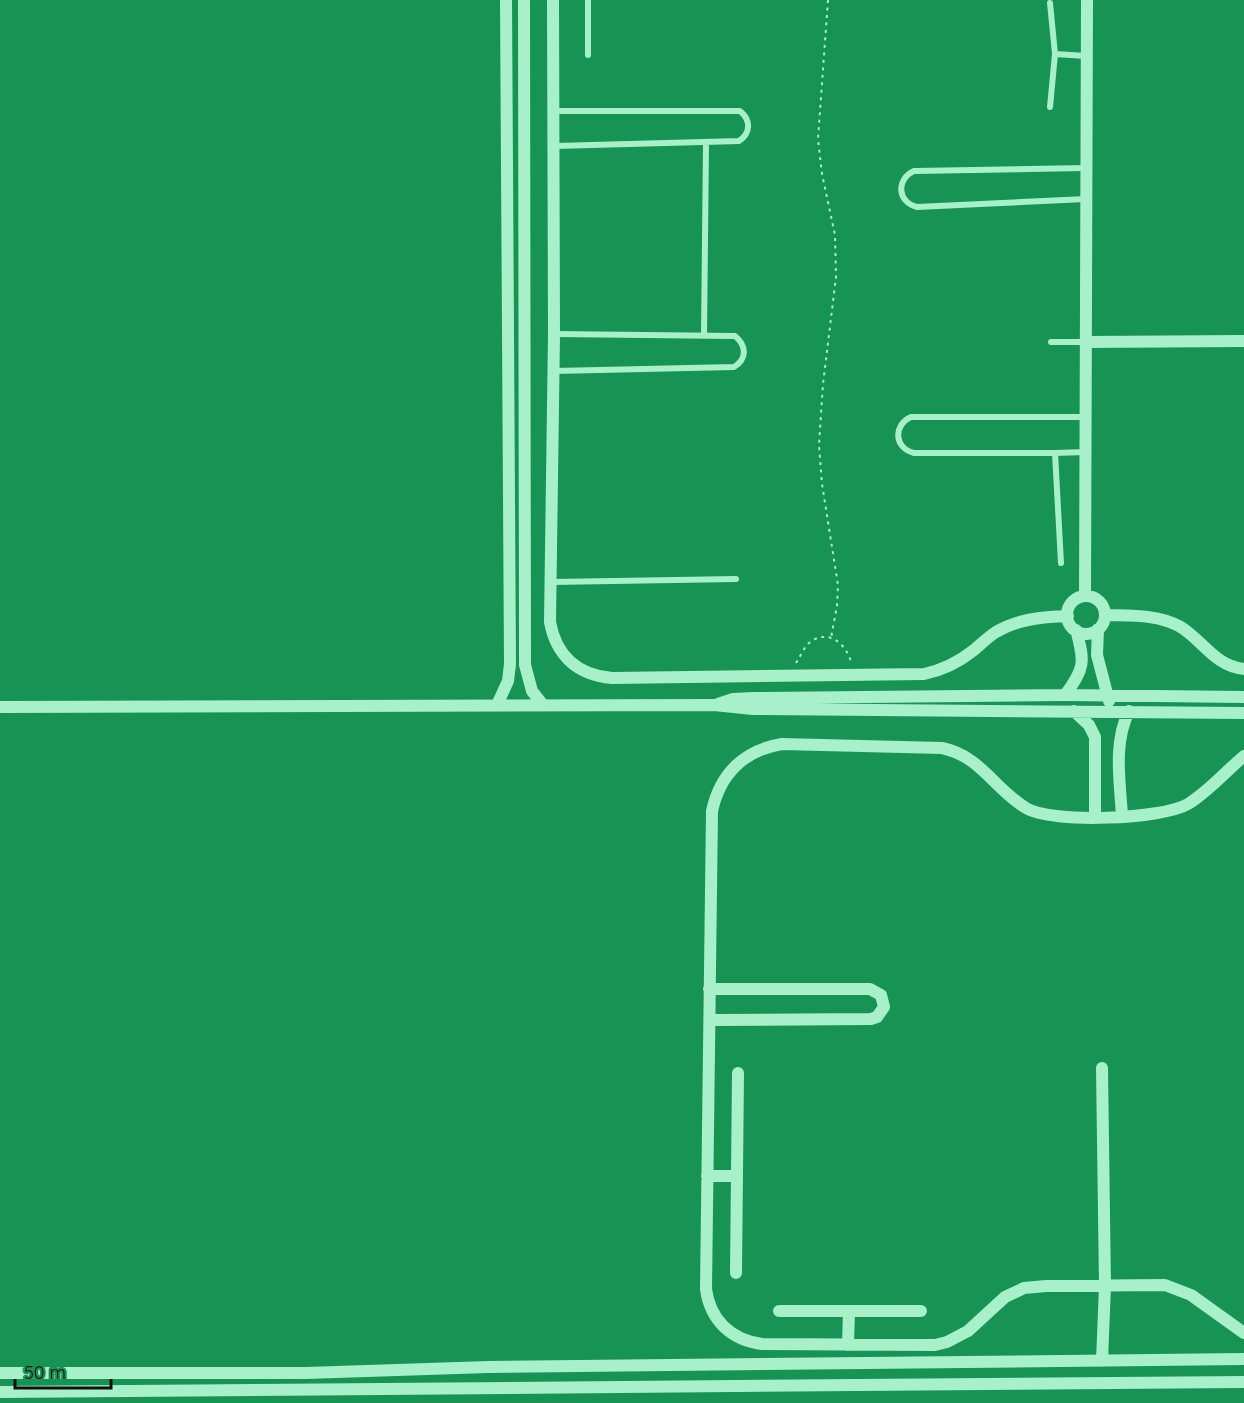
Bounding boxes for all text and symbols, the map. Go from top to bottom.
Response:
scale bar [15,1352,111,1390]
text: 50 m [24,1361,66,1384]

